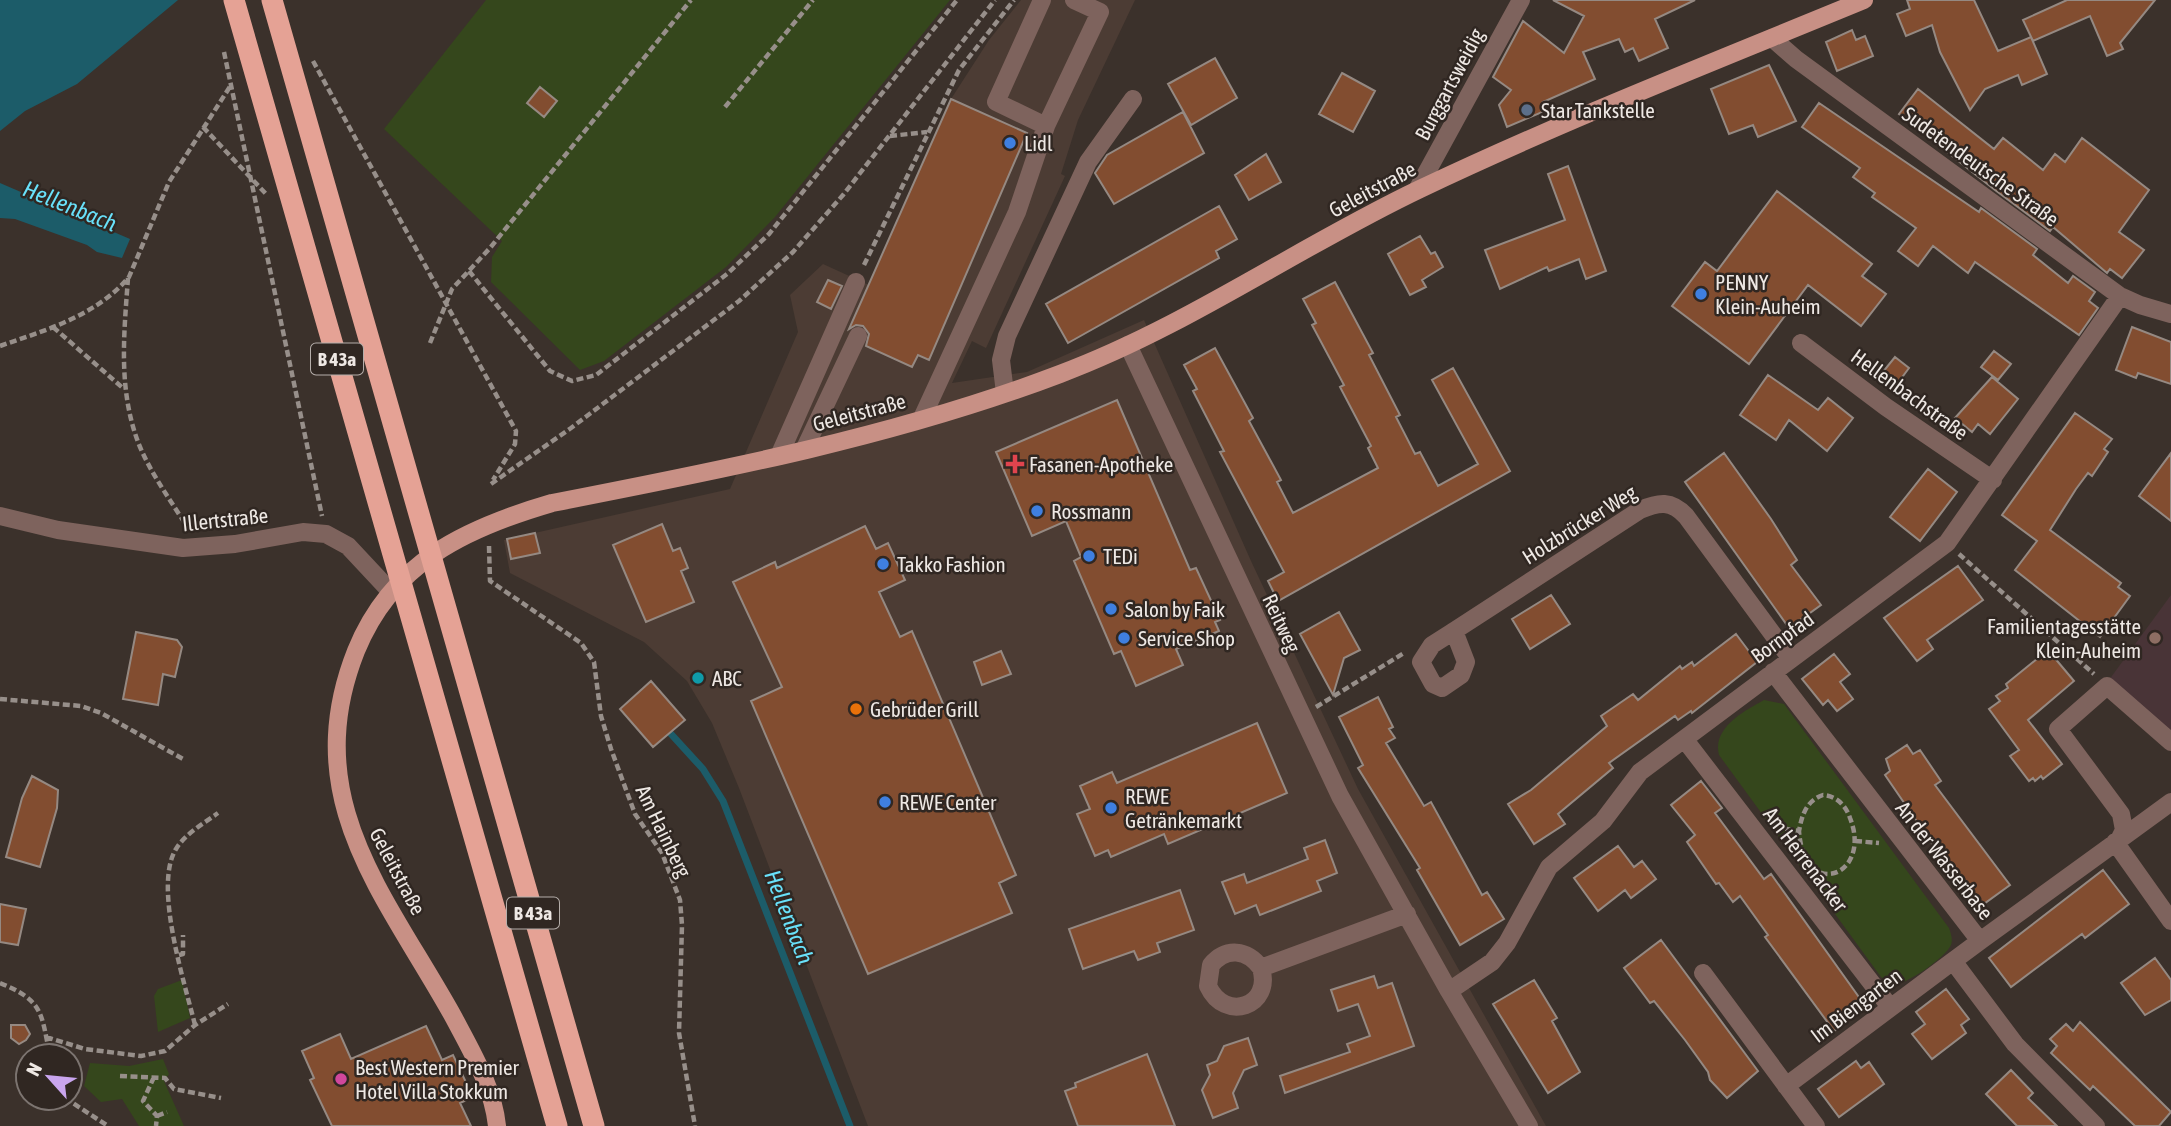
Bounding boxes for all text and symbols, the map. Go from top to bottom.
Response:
street label: Burggartsweidig [1410,24,1488,144]
place label: Star Tankstelle [1541,98,1655,122]
street label: Sudetendeutsche Straße [1898,101,2064,231]
marker: Star Tankstelle [1519,102,1535,118]
place label: Lidl [1024,131,1053,155]
marker: Lidl [1002,135,1018,151]
street label: Geleitstraße [1324,156,1420,222]
water label: Hellenbach [19,175,121,237]
place label: PENNY Klein-Auheim [1715,270,1821,318]
marker: PENNY Klein-Auheim [1693,286,1709,302]
road number: B 43a [311,344,363,374]
street label: Hellenbachstraße [1847,344,1973,444]
street label: Geleitstraße [810,388,908,436]
place label: Fasanen-Apotheke [1029,452,1173,476]
marker: Fasanen-Apotheke [1007,456,1023,472]
street label: Holzbrücker Weg [1518,479,1640,569]
place label: Rossmann [1051,499,1131,523]
street label: Illertstraße [181,503,269,535]
marker: Rossmann [1029,503,1045,519]
place label: TEDi [1103,544,1138,568]
marker: TEDi [1081,548,1097,564]
place label: Takko Fashion [897,552,1006,576]
marker: Takko Fashion [875,556,891,572]
street label: Reitweg [1258,590,1306,656]
place label: Salon by Faik [1125,597,1225,621]
marker: Salon by Faik [1103,601,1119,617]
street label: Bornpfad [1746,606,1818,668]
place label: Familientagesstätte Klein-Auheim [1987,614,2141,662]
place label: Service Shop [1138,626,1235,650]
marker: Service Shop [1116,630,1132,646]
marker: Familientagesstätte Klein-Auheim [2147,630,2163,646]
place label: ABC [712,666,742,690]
marker: ABC [690,670,706,686]
place label: Gebrüder Grill [870,697,979,721]
marker: Gebrüder Grill [848,701,864,717]
street label: Am Hainberg [631,781,697,881]
place label: REWE Getränkemarkt [1125,784,1242,832]
place label: REWE Center [899,790,997,814]
marker: REWE Center [877,794,893,810]
street label: An der Wasserbase [1891,796,1999,924]
marker: REWE Getränkemarkt [1103,800,1119,816]
street label: Am Herrenacker [1759,802,1853,916]
street label: Geleitstraße [365,823,431,919]
water label: Hellenbach [759,866,819,968]
road number: B 43a [507,897,559,928]
street label: Im Biengarten [1806,963,1906,1047]
north arrow [14,1042,84,1112]
place label: Best Western Premier Hotel Villa Stokkum [355,1055,519,1103]
text: N [22,1059,46,1079]
marker: Best Western Premier Hotel Villa Stokkum [333,1071,349,1087]

